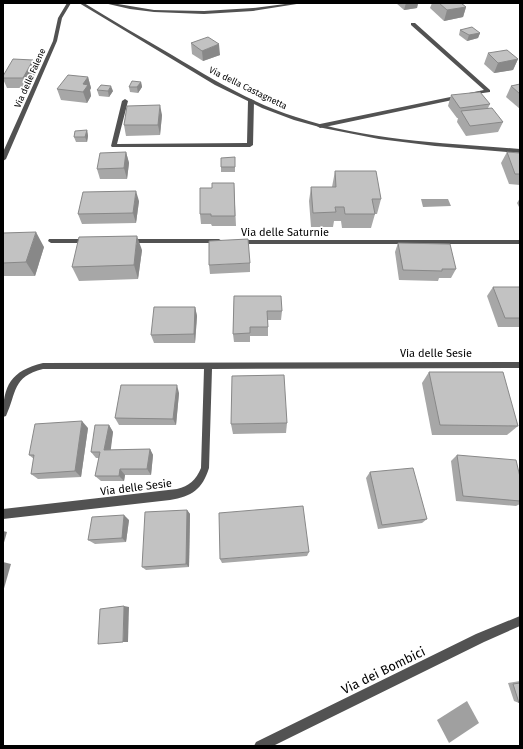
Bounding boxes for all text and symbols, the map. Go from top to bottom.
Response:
street label: Via delle Falene [12,47,48,109]
street label: Via della Castagnetta [207,65,289,111]
street label: Via delle Saturnie [241,226,329,239]
street label: Via delle Sesie [400,347,472,360]
street label: Via delle Sesie [99,477,173,498]
street label: Via dei Bombici [339,644,428,697]

